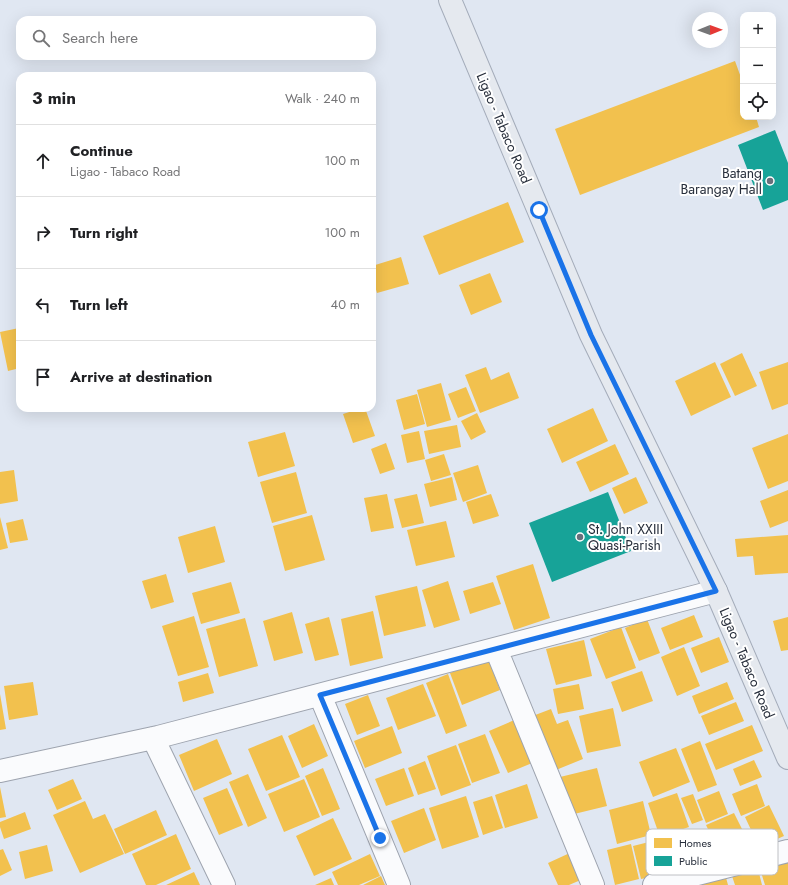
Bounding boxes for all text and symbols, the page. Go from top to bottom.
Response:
north arrow [692,12,728,48]
map controls [740,12,776,120]
button: + [740,12,776,48]
search box [16,16,376,60]
icon: search [30,27,52,49]
text: Search here [62,27,138,49]
button: − [740,48,776,84]
street label: Ligao - Tabaco Road [472,69,536,187]
button: locate [740,84,776,120]
text: 3 min [32,86,76,110]
text: Walk · 240 m [285,89,360,108]
text: Continue [70,140,133,162]
icon: ahead [32,150,54,172]
text: 100 m [325,151,360,170]
text: Ligao - Tabaco Road [70,162,180,181]
place label: Batang Barangay Hall [680,163,762,199]
marker: Batang Barangay Hall [765,176,775,186]
route start [530,201,548,219]
icon: right [32,222,54,244]
text: Turn right [70,222,138,244]
text: 100 m [325,223,360,242]
icon: left [32,294,54,316]
text: Turn left [70,294,128,316]
text: 40 m [331,295,360,314]
icon: arrive [32,366,54,388]
text: Arrive at destination [70,366,212,388]
place label: St. John XXIII Quasi-Parish [588,519,663,555]
marker: St. John XXIII Quasi-Parish [575,532,585,542]
street label: Ligao - Tabaco Road [715,604,779,722]
route end [371,829,389,847]
legend [646,829,778,875]
text: Homes [679,835,712,851]
text: Public [679,853,708,869]

